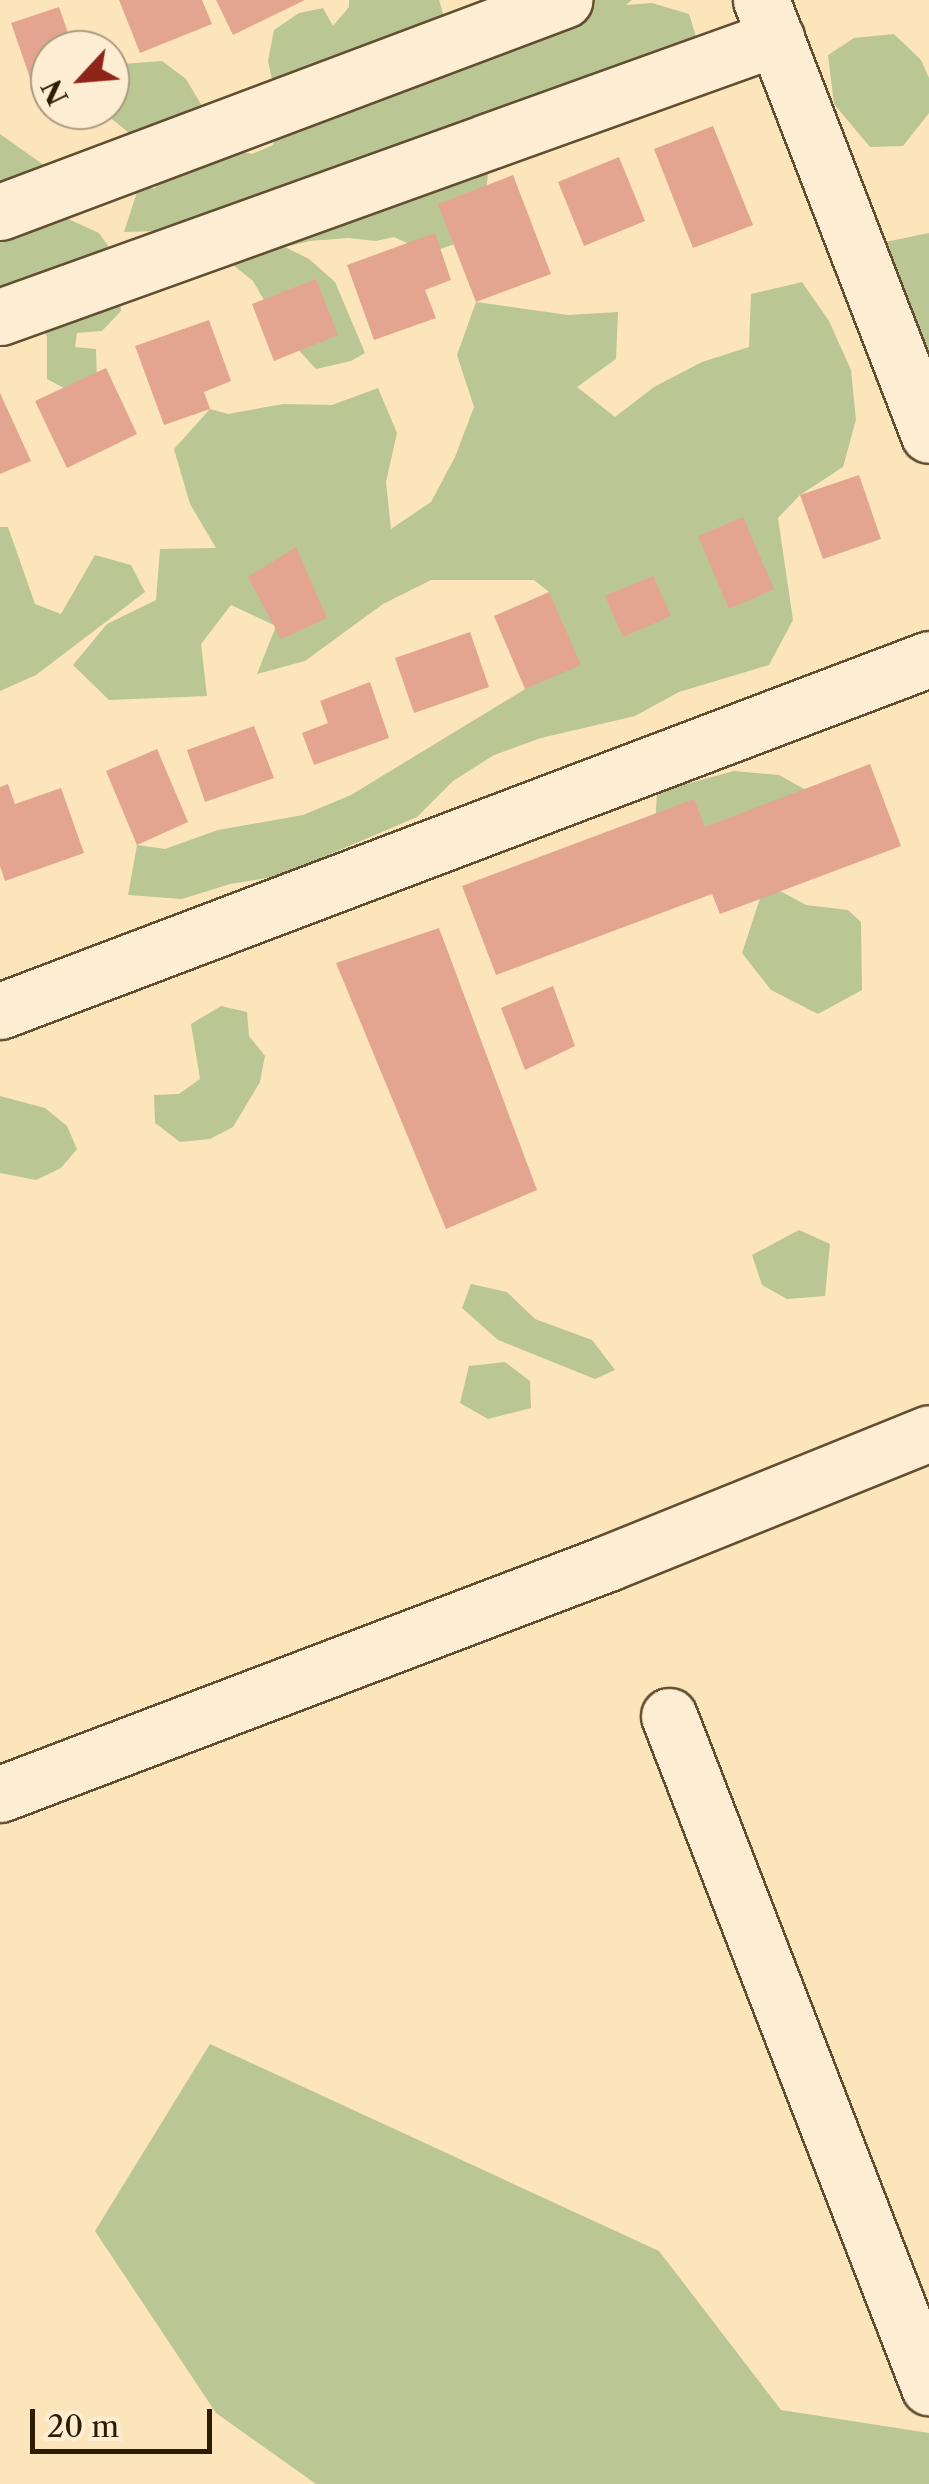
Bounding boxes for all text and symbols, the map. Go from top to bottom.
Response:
north arrow [30,30,130,130]
text: N [34,74,75,111]
scale bar [35,2389,218,2451]
text: 20 m [47,2408,119,2445]

